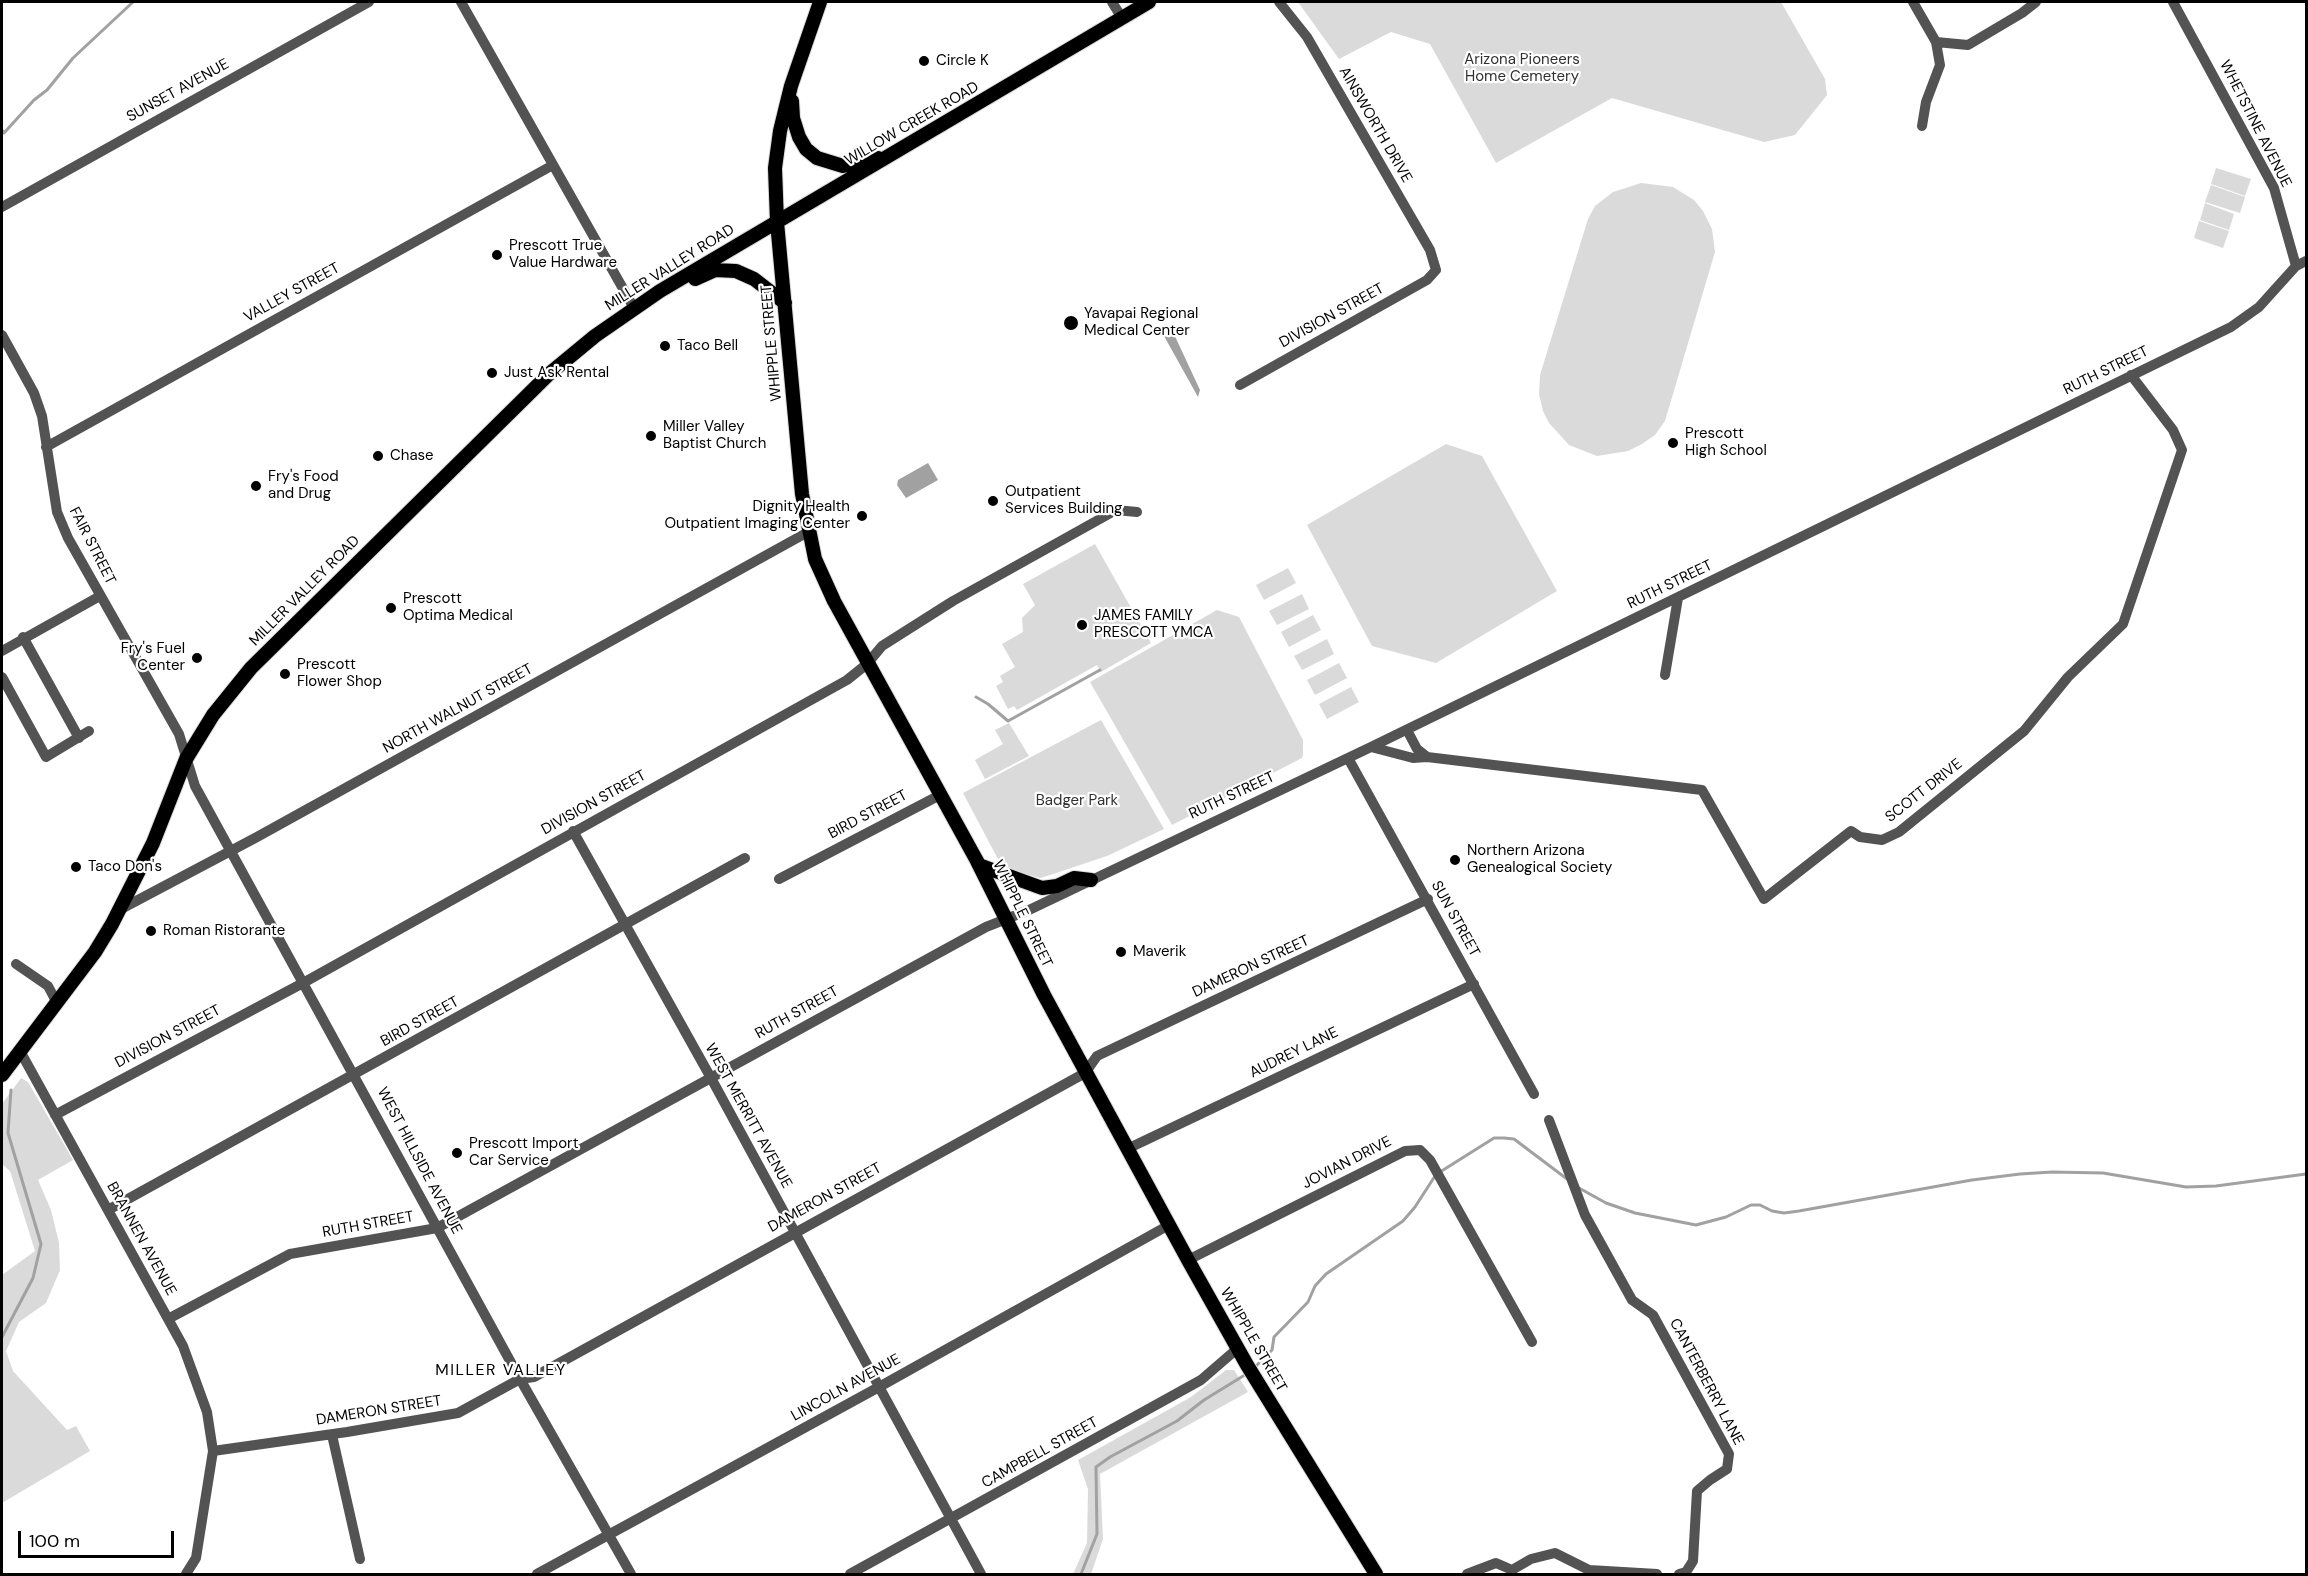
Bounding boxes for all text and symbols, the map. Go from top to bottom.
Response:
park label: Arizona Pioneers Home Cemetery [1464,51,1580,86]
place label: Circle K [936,52,989,70]
marker: Circle K [917,54,931,68]
street label: SUNSET AVENUE [124,55,232,127]
street label: WHETSTINE AVENUE [2215,57,2295,191]
street label: AINSWORTH DRIVE [1335,64,1415,186]
street label: WILLOW CREEK ROAD [842,78,982,170]
street label: MILLER VALLEY ROAD [602,221,738,315]
place label: Prescott True Value Hardware [509,237,617,272]
marker: Prescott True Value Hardware [490,248,504,262]
street label: VALLEY STREET [241,259,343,327]
street label: DIVISION STREET [1277,280,1387,352]
street label: WHIPPLE STREET [758,284,786,402]
place label: Yavapai Regional Medical Center [1084,305,1198,340]
marker: Yavapai Regional Medical Center [1062,314,1080,332]
place label: Taco Bell [677,337,738,355]
marker: Taco Bell [658,339,672,353]
street label: RUTH STREET [2060,343,2152,399]
place label: Just Ask Rental [504,364,609,382]
marker: Just Ask Rental [485,366,499,380]
place label: Miller Valley Baptist Church [663,418,766,453]
place label: Prescott High School [1685,425,1767,460]
marker: Miller Valley Baptist Church [644,429,658,443]
marker: Prescott High School [1666,436,1680,450]
place label: Chase [390,447,434,465]
marker: Chase [371,449,385,463]
place label: Fry's Food and Drug [268,468,339,503]
marker: Fry's Food and Drug [249,479,263,493]
place label: Outpatient Services Building [1005,483,1122,518]
marker: Outpatient Services Building [986,494,1000,508]
place label: Dignity Health Outpatient Imaging Center [664,498,850,533]
street label: FAIR STREET [65,504,119,588]
marker: Dignity Health Outpatient Imaging Center [855,509,869,523]
street label: MILLER VALLEY ROAD [246,532,364,650]
street label: RUTH STREET [1624,557,1716,613]
place label: Prescott Optima Medical [403,590,513,625]
marker: Prescott Optima Medical [384,601,398,615]
place label: JAMES FAMILY PRESCOTT YMCA [1094,607,1213,642]
marker: JAMES FAMILY PRESCOTT YMCA [1075,618,1089,632]
place label: Fry's Fuel Center [121,640,185,675]
marker: Fry's Fuel Center [190,651,204,665]
place label: Prescott Flower Shop [297,656,382,691]
street label: NORTH WALNUT STREET [380,660,536,758]
marker: Prescott Flower Shop [278,667,292,681]
street label: SCOTT DRIVE [1882,755,1966,827]
street label: DIVISION STREET [539,767,649,839]
street label: RUTH STREET [1186,768,1278,824]
street label: BIRD STREET [825,787,911,843]
park label: Badger Park [1036,792,1118,810]
place label: Northern Arizona Genealogical Society [1467,842,1612,877]
marker: Northern Arizona Genealogical Society [1448,853,1462,867]
street label: WHIPPLE STREET [988,857,1056,971]
place label: Taco Don's [88,858,162,876]
marker: Taco Don's [69,860,83,874]
street label: SUN STREET [1427,878,1483,960]
place label: Roman Ristorante [163,922,285,940]
marker: Roman Ristorante [144,924,158,938]
street label: DAMERON STREET [1190,932,1312,1002]
place label: Maverik [1133,943,1186,961]
marker: Maverik [1114,945,1128,959]
street label: RUTH STREET [752,983,842,1043]
street label: BIRD STREET [378,993,462,1051]
street label: DIVISION STREET [112,1002,224,1072]
street label: AUDREY LANE [1247,1024,1341,1082]
street label: WEST MERRITT AVENUE [701,1040,795,1192]
street label: WEST HILLSIDE AVENUE [373,1085,465,1237]
street label: JOVIAN DRIVE [1299,1133,1395,1193]
place label: Prescott Import Car Service [469,1135,579,1170]
marker: Prescott Import Car Service [450,1146,464,1160]
street label: DAMERON STREET [765,1159,885,1237]
street label: BRANNEN AVENUE [102,1179,180,1299]
street label: RUTH STREET [321,1208,415,1242]
street label: WHIPPLE STREET [1216,1285,1290,1395]
street label: CANTERBERRY LANE [1665,1316,1747,1448]
street label: LINCOLN AVENUE [788,1351,904,1425]
district label: MILLER VALLEY [435,1361,567,1381]
street label: DAMERON STREET [315,1392,443,1430]
street label: CAMPBELL STREET [979,1414,1101,1492]
scale bar [21,1519,177,1557]
text: 100 m [29,1529,80,1553]

